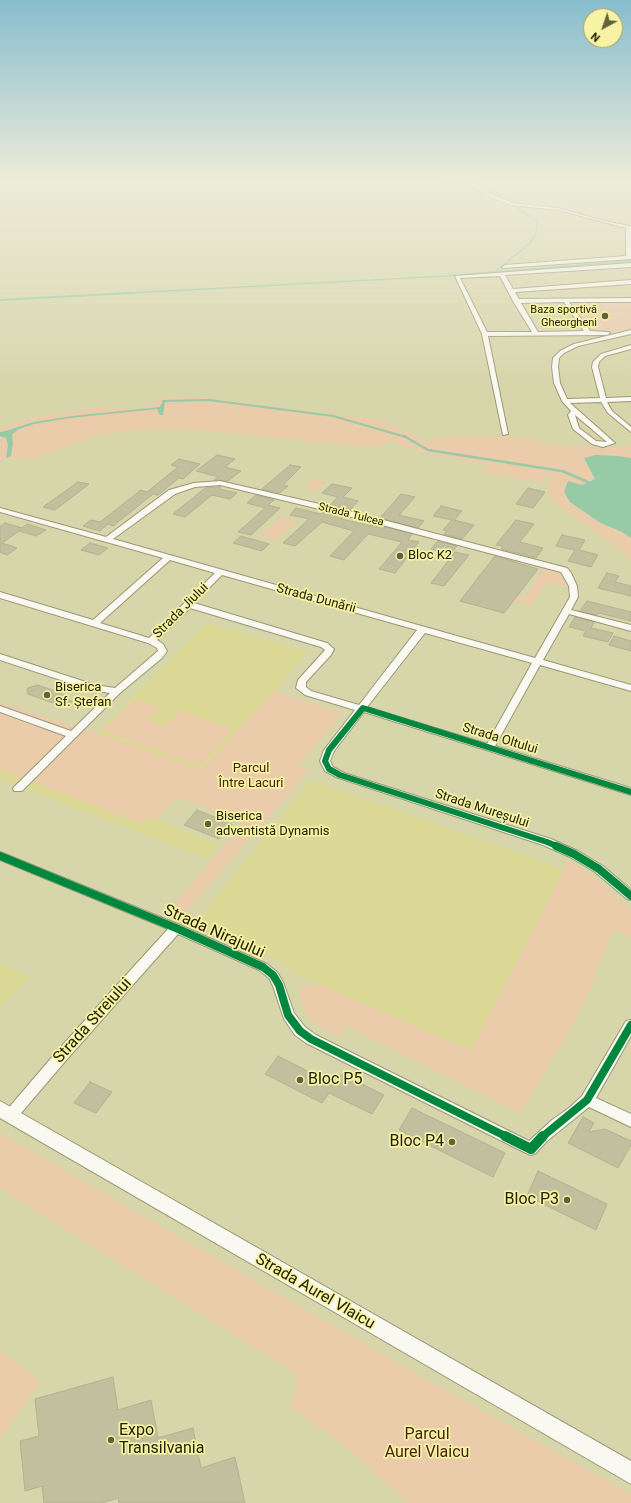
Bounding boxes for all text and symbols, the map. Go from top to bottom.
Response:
north arrow [583,8,623,48]
text: N [588,29,603,44]
place label: Baza sportivă Gheorgheni [530,303,597,329]
marker: Baza sportivă Gheorgheni [600,311,610,321]
street label: Strada Tulcea [317,501,385,529]
place label: Bloc K2 [408,548,452,564]
marker: Bloc K2 [395,551,405,561]
street label: Strada Jiului [150,580,212,642]
street label: Strada Dunării [275,581,357,617]
place label: Biserica Sf. Ștefan [55,680,112,711]
marker: Biserica Sf. Ștefan [42,690,52,700]
street label: Strada Oltului [461,720,539,758]
park label: Parcul Între Lacuri [219,761,283,792]
street label: Strada Mureșului [433,786,531,832]
place label: Biserica adventistă Dynamis [216,809,330,840]
marker: Biserica adventistă Dynamis [203,819,213,829]
street label: Strada Nirajului [160,901,268,963]
street label: Strada Streiului [50,974,136,1068]
place label: Bloc P5 [308,1070,362,1090]
marker: Bloc P5 [295,1075,305,1085]
place label: Bloc P4 [390,1132,444,1152]
marker: Bloc P4 [447,1137,457,1147]
place label: Bloc P3 [505,1190,559,1210]
marker: Bloc P3 [562,1195,572,1205]
street label: Strada Aurel Vlaicu [252,1250,378,1334]
place label: Expo Transilvania [119,1421,204,1459]
park label: Parcul Aurel Vlaicu [385,1425,469,1463]
marker: Expo Transilvania [106,1435,116,1445]

